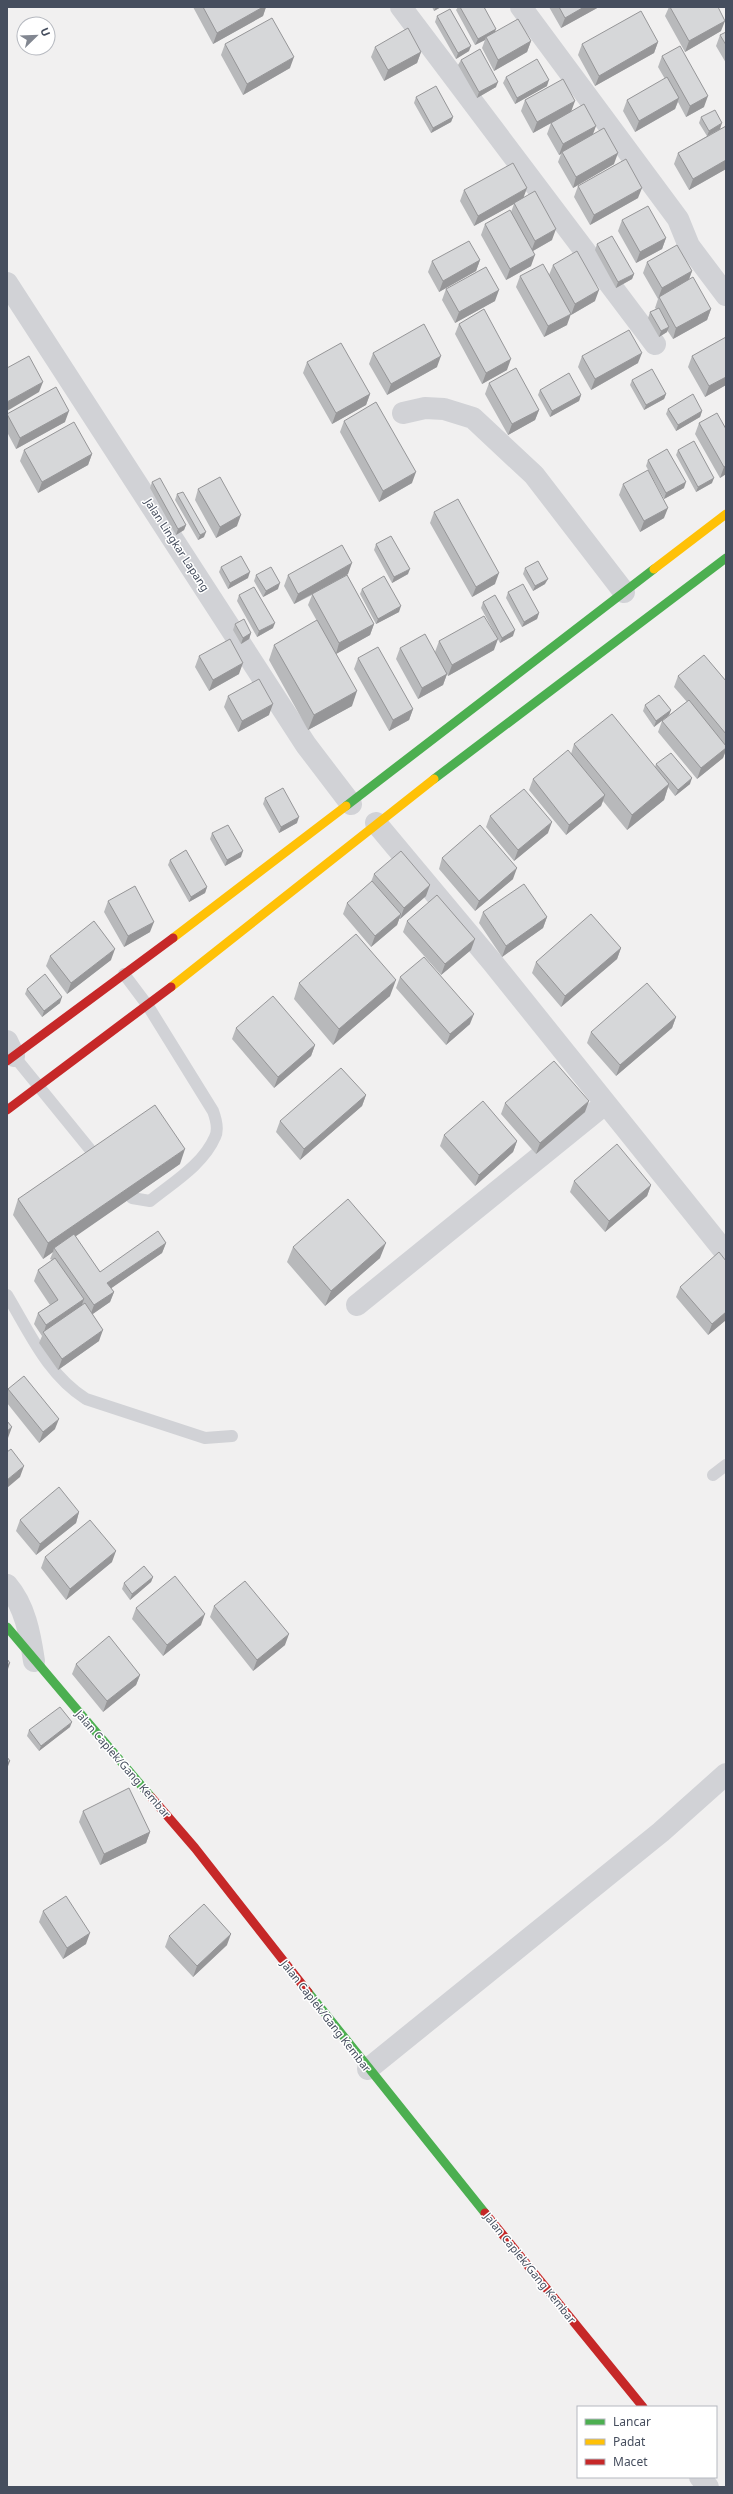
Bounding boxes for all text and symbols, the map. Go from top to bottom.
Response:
north arrow [16,16,56,56]
text: U [37,25,54,39]
street label: Jalan Lingkar Lapang [141,495,213,594]
street label: Jalan Caplek/Gang Kembar [72,1706,175,1821]
street label: Jalan Caplek/Gang Kembar [277,1956,375,2075]
street label: Jalan Caplek/Gang Kembar [480,2209,580,2326]
legend [577,2406,717,2478]
text: Lancar [613,2413,651,2430]
text: Padat [613,2433,646,2450]
text: Macet [613,2453,648,2470]

